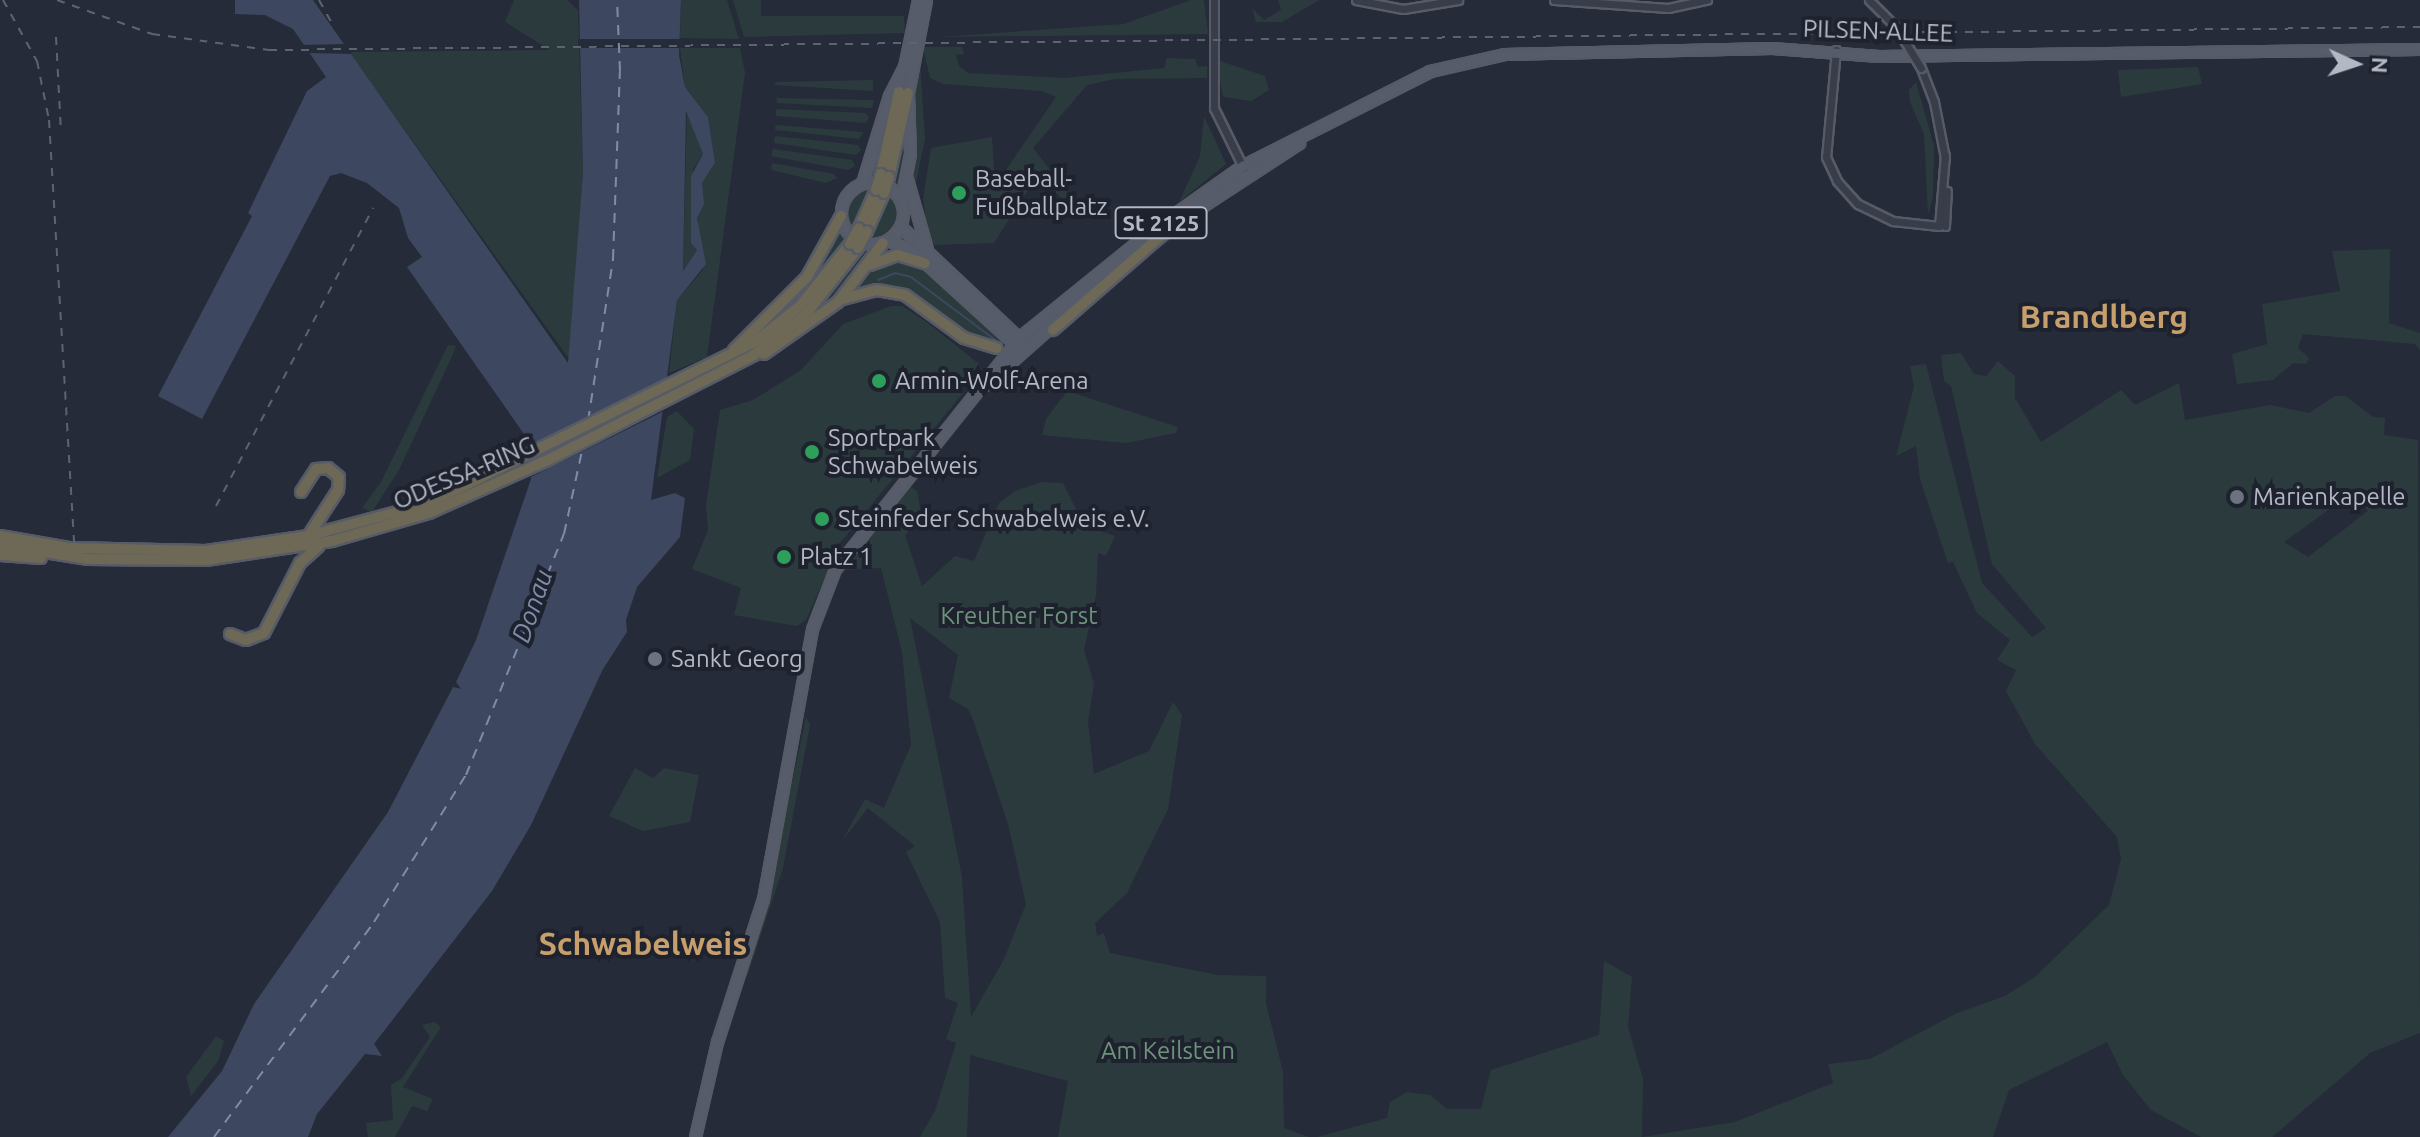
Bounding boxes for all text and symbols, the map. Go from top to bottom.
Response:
street label: PILSEN-ALLEE [1802,14,1954,48]
north arrow [2316,24,2396,104]
text: N [2368,56,2393,74]
place label: Baseball- Fußballplatz [975,165,1108,221]
marker: Baseball- Fußballplatz [950,184,968,202]
road number: St 2125 [1113,205,1209,241]
district label: Brandlberg [2020,297,2188,335]
place label: Armin-Wolf-Arena [895,367,1089,395]
marker: Armin-Wolf-Arena [870,372,888,390]
place label: Sportpark Schwabelweis [828,424,978,480]
street label: ODESSA-RING [389,430,539,516]
marker: Sportpark Schwabelweis [803,443,821,461]
place label: Marienkapelle [2253,483,2406,511]
marker: Marienkapelle [2228,488,2246,506]
place label: Steinfeder Schwabelweis e.V. [838,505,1150,533]
marker: Steinfeder Schwabelweis e.V. [813,510,831,528]
place label: Platz 1 [800,543,873,571]
marker: Platz 1 [775,548,793,566]
water label: Donau [505,566,559,646]
park label: Kreuther Forst [940,602,1098,630]
place label: Sankt Georg [671,645,803,673]
marker: Sankt Georg [646,650,664,668]
district label: Schwabelweis [539,924,747,962]
park label: Am Keilstein [1101,1037,1235,1065]

